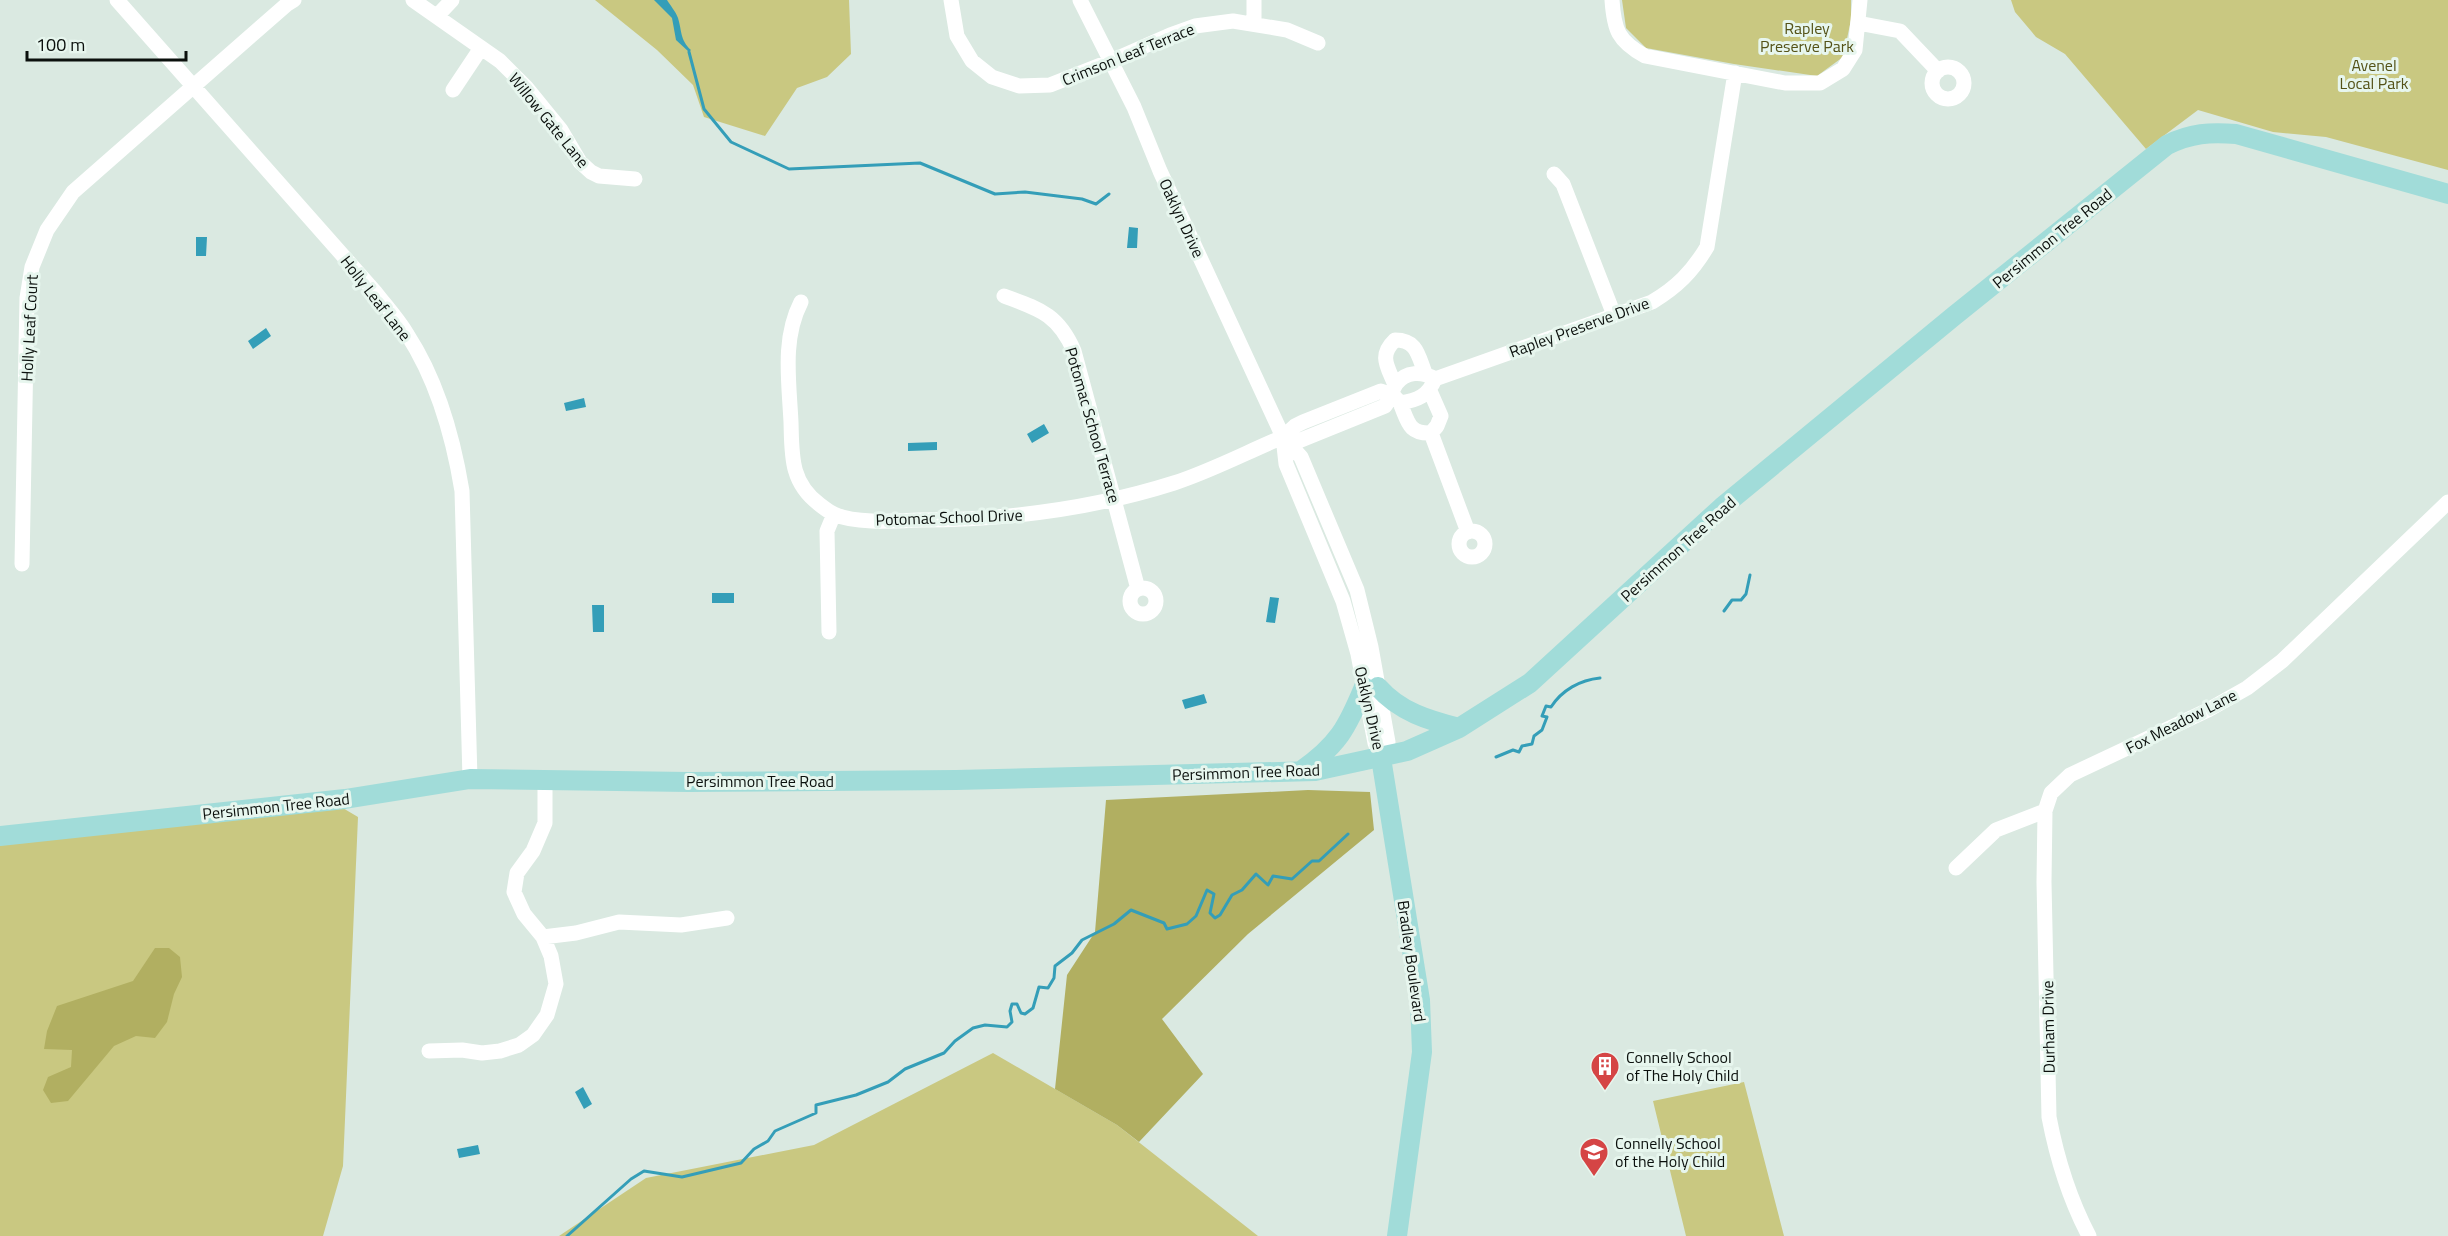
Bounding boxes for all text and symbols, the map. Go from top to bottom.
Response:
park label: Rapley Preserve Park [1760,16,1854,58]
street label: Crimson Leaf Terrace [1058,17,1198,91]
scale bar [27,24,186,62]
text: 100 m [36,31,85,58]
park label: Avenel Local Park [2340,53,2409,95]
street label: Willow Gate Lane [503,67,595,173]
street label: Oaklyn Drive [1153,175,1211,261]
street label: Persimmon Tree Road [1987,182,2117,294]
street label: Holly Leaf Lane [335,250,417,346]
street label: Holly Leaf Court [14,274,44,382]
street label: Rapley Preserve Drive [1506,291,1652,363]
street label: Potomac School Terrace [1059,344,1127,506]
street label: Persimmon Tree Road [1615,491,1741,607]
street label: Potomac School Drive [875,502,1023,532]
street label: Oaklyn Drive [1349,664,1391,752]
street label: Fox Meadow Lane [2121,683,2241,759]
street label: Persimmon Tree Road [1172,757,1320,787]
street label: Persimmon Tree Road [686,769,834,793]
street label: Persimmon Tree Road [201,786,351,826]
street label: Bradley Boulevard [1392,899,1432,1023]
street label: Durham Drive [2035,980,2061,1074]
place label: Connelly School of The Holy Child [1626,1045,1739,1087]
building icon: Connelly School of The Holy Child [1589,1050,1621,1092]
place label: Connelly School of the Holy Child [1615,1131,1725,1173]
school or university icon: Connelly School of the Holy Child [1578,1136,1610,1178]

